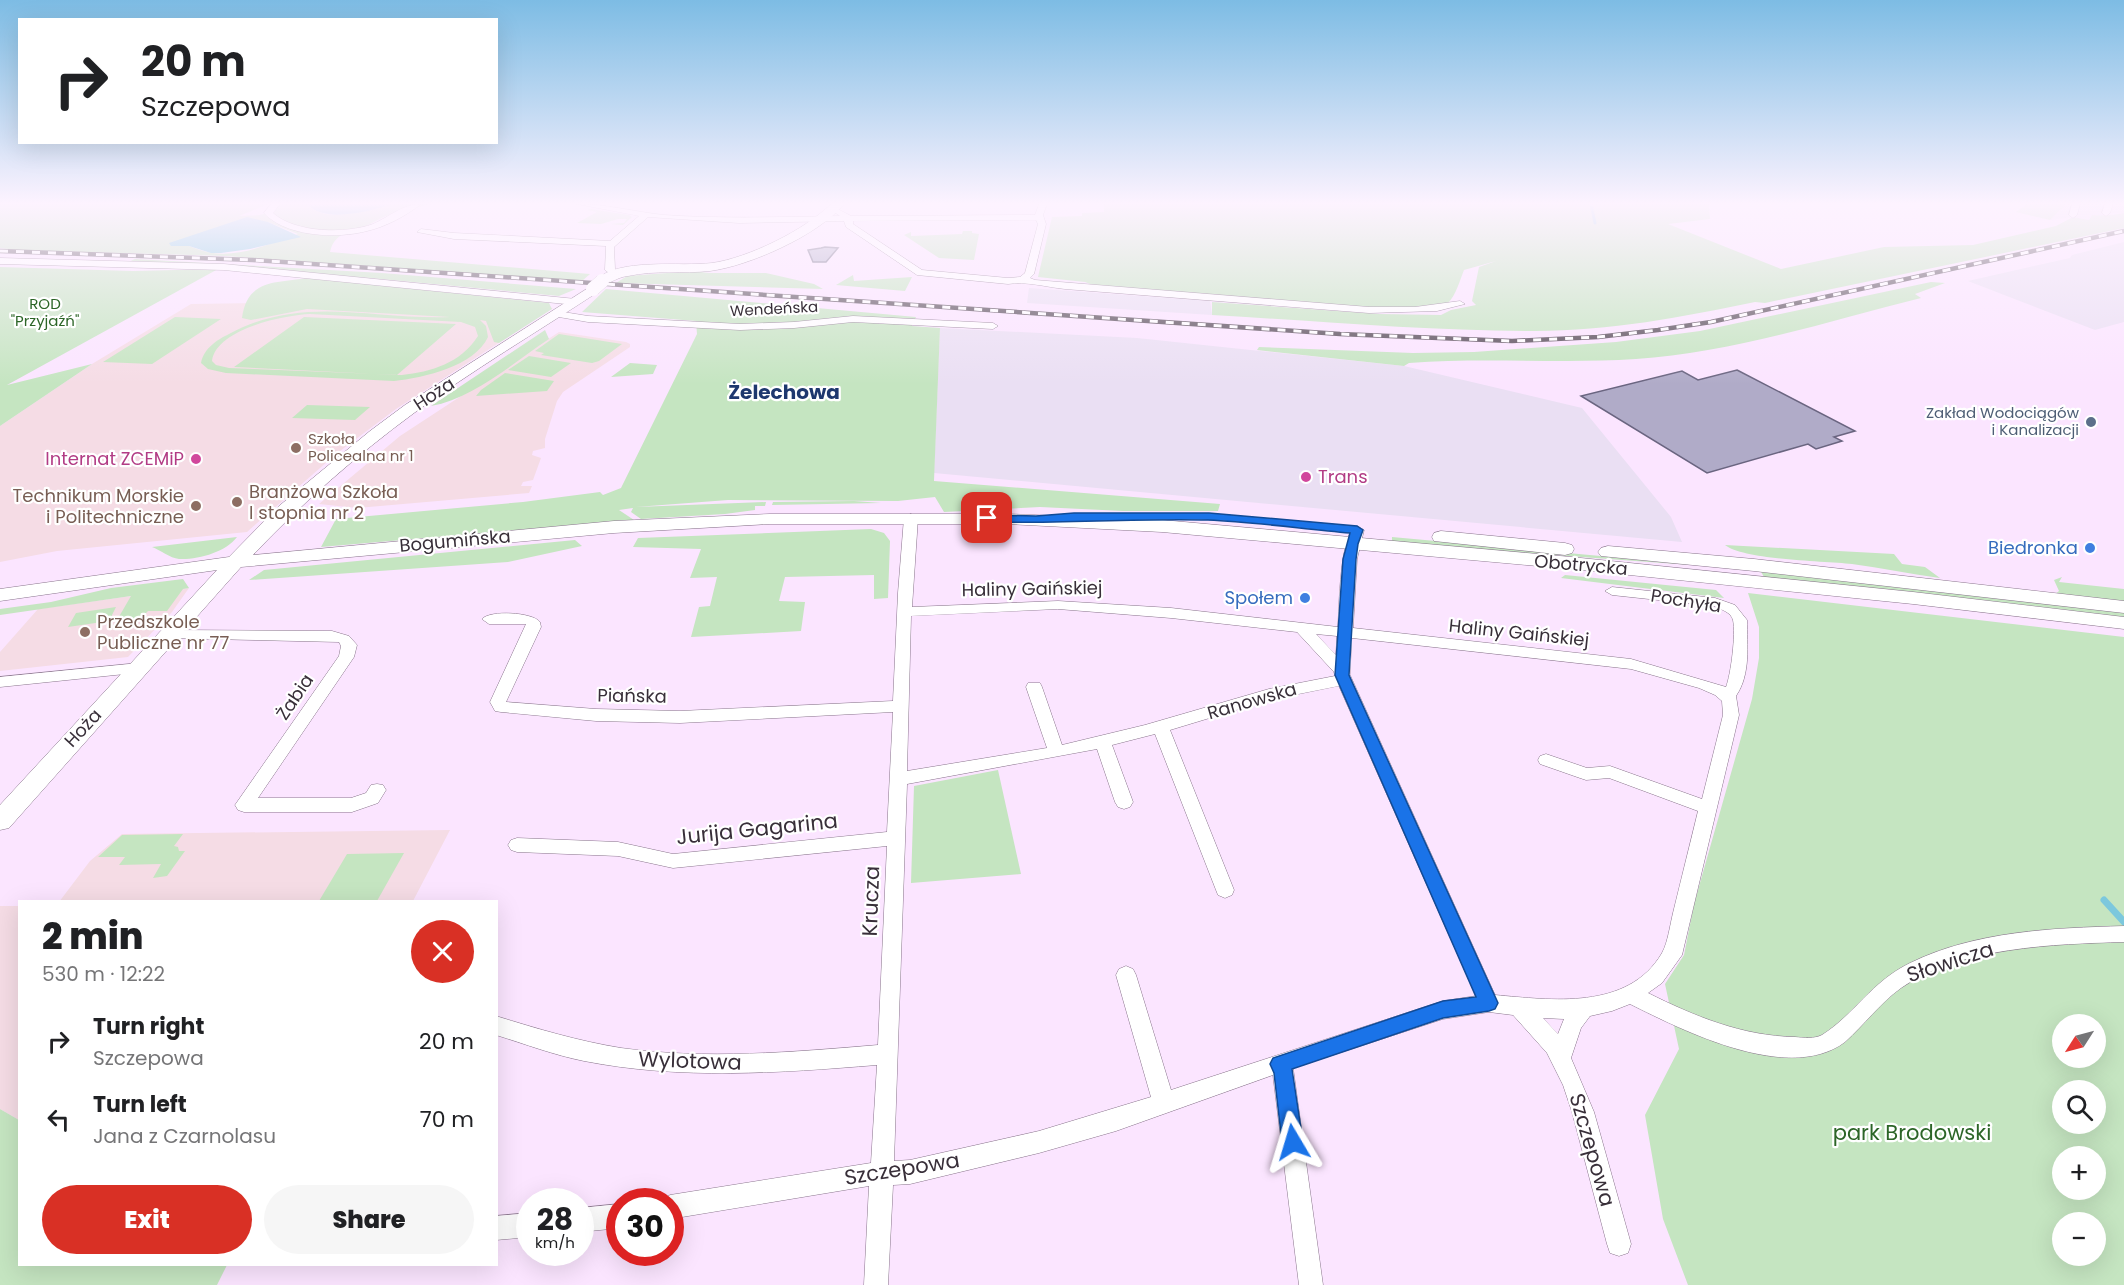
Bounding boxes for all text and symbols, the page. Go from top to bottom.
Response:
text: 20 m [141,32,246,91]
icon: right [42,42,120,120]
text: Szczepowa [141,88,290,125]
park label: ROD "Przyjaźń" [11,293,79,331]
street label: Wendeńska [729,296,819,321]
street label: Hoża [408,371,459,416]
district label: Żelechowa [728,378,840,406]
place label: Zakład Wodociągów i Kanalizacji [1926,402,2080,440]
marker: Zakład Wodociągów i Kanalizacji [2084,415,2098,429]
place label: Szkoła Policealna nr 1 [308,428,414,466]
marker: Szkoła Policealna nr 1 [289,441,303,455]
place label: Internat ZCEMiP [45,446,184,471]
marker: Internat ZCEMiP [189,452,203,466]
place label: Trans [1318,464,1368,489]
marker: Trans [1299,470,1313,484]
place label: Branżowa Szkoła I stopnia nr 2 [249,479,398,525]
place label: Technikum Morskie i Politechniczne [13,483,184,529]
pin [961,492,1012,543]
marker: Branżowa Szkoła I stopnia nr 2 [230,495,244,509]
marker: Technikum Morskie i Politechniczne [189,499,203,513]
icon: arrive [970,501,1003,534]
street label: Bogumińska [398,523,512,558]
place label: Biedronka [1988,535,2078,560]
marker: Biedronka [2083,541,2097,555]
street label: Obotrycka [1533,548,1629,581]
street label: Haliny Gaińskiej [961,575,1103,602]
street label: Pochyła [1649,583,1723,618]
place label: Społem [1225,585,1293,610]
marker: Społem [1298,591,1312,605]
place label: Przedszkole Publiczne nr 77 [97,609,229,655]
street label: Haliny Gaińskiej [1448,613,1590,652]
marker: Przedszkole Publiczne nr 77 [78,625,92,639]
street label: Żabia [270,669,319,725]
street label: Ranowska [1204,676,1299,725]
street label: Piańska [597,682,667,709]
street label: Hoża [58,703,107,752]
street label: Jurija Gagarina [675,806,839,851]
street label: Krucza [855,865,886,937]
text: 2 min [42,911,144,962]
button: close [411,920,474,983]
street label: Słowicza [1903,934,1997,989]
text: 530 m · 12:22 [42,960,165,988]
text: Turn right [93,1011,204,1042]
north arrow [2052,1014,2106,1068]
map controls [2052,1014,2106,1266]
icon: right [42,1025,75,1058]
text: 20 m [419,1026,474,1057]
text: Szczepowa [93,1044,204,1072]
street label: Wylotowa [638,1044,742,1077]
button: search [2052,1080,2106,1134]
text: Turn left [93,1089,187,1120]
street label: Szczepowa [1563,1090,1622,1210]
icon: left [42,1103,75,1136]
text: 70 m [420,1104,474,1135]
position arrow [1261,1110,1325,1174]
park label: park Brodowski [1833,1118,1991,1147]
text: Jana z Czarnolasu [93,1122,276,1150]
street label: Szczepowa [842,1145,962,1192]
button: + [2052,1146,2106,1200]
button: Exit [42,1185,252,1254]
button: Share [264,1185,474,1254]
speed limit sign: 30 [606,1188,684,1266]
text: 28 [537,1198,573,1241]
button: − [2052,1212,2106,1266]
text: km/h [535,1232,575,1253]

